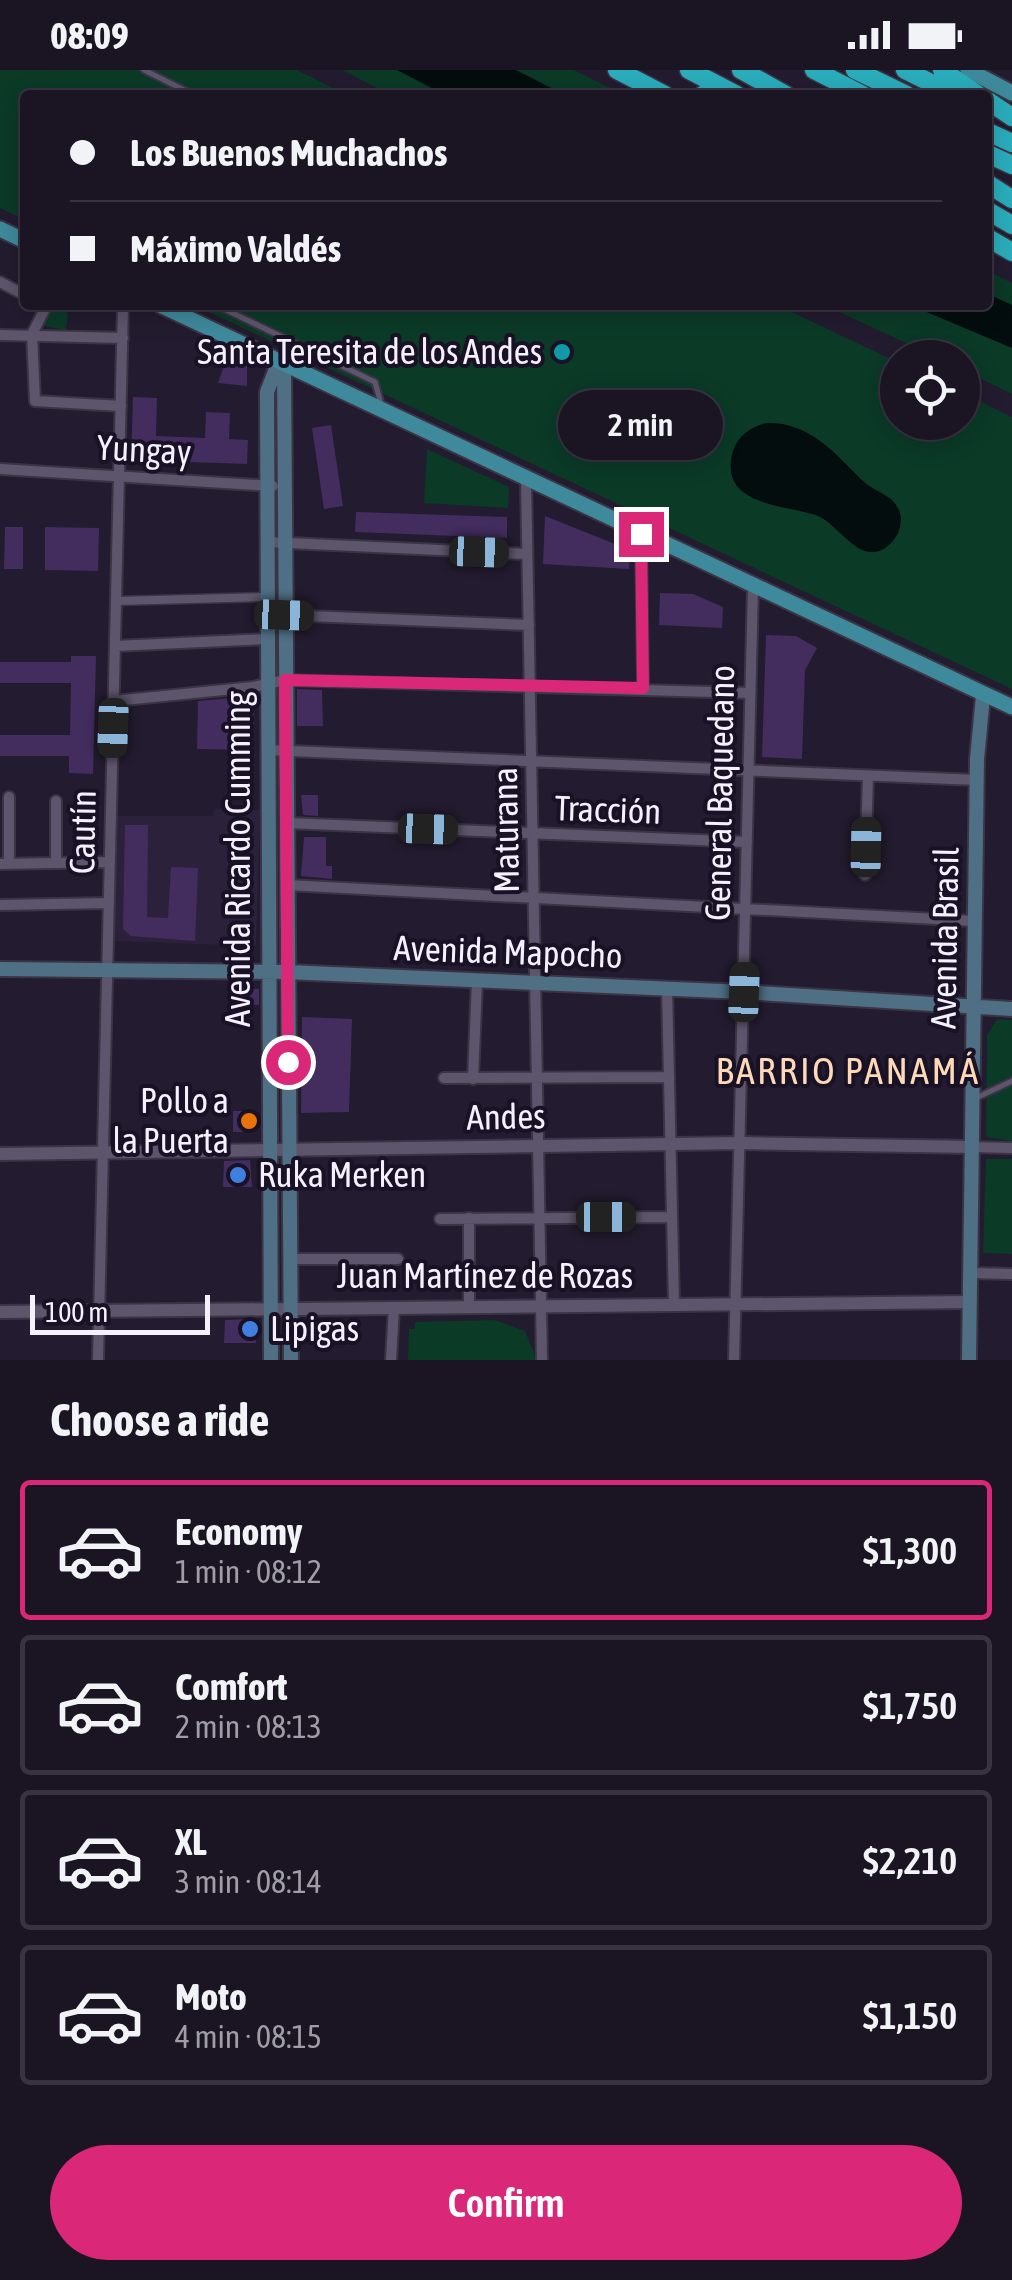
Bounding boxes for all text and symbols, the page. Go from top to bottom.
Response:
text: 08:09 [50,14,129,57]
text: Los Buenos Muchachos [130,131,447,174]
text: Máximo Valdés [130,227,341,270]
place label: Santa Teresita de los Andes [197,331,542,371]
map controls [880,340,980,440]
button: locate [880,340,980,440]
marker: Santa Teresita de los Andes [551,341,573,363]
callout: 2 min [558,389,724,459]
text: 2 min [608,406,673,443]
street label: Yungay [96,427,192,471]
route end [619,512,664,557]
car [448,536,510,568]
car [253,599,315,631]
street label: General Baquedano [697,665,741,921]
street label: Avenida Ricardo Cumming [217,691,257,1027]
car [97,697,129,759]
street label: Maturana [484,767,526,893]
street label: Tracción [554,787,662,831]
street label: Cautín [61,790,103,874]
car [397,813,459,845]
car [850,817,882,877]
street label: Avenida Brasil [922,847,966,1029]
street label: Avenida Mapocho [393,927,623,975]
car [728,961,760,1023]
route start [266,1040,311,1085]
district label: BARRIO PANAMÁ [715,1049,981,1092]
place label: Pollo a la Puerta [112,1080,229,1160]
street label: Andes [466,1095,546,1137]
marker: Pollo a la Puerta [238,1110,260,1132]
place label: Ruka Merken [258,1154,426,1194]
marker: Ruka Merken [227,1164,249,1186]
car [576,1202,636,1232]
street label: Juan Martínez de Rozas [337,1255,633,1295]
scale bar [30,1290,210,1334]
text: 100 m [45,1296,108,1328]
place label: Lipigas [270,1308,359,1348]
marker: Lipigas [239,1318,261,1340]
text: Choose a ride [50,1394,269,1446]
icon: car [55,1505,145,1595]
text: Economy [175,1510,302,1553]
text: $1,300 [863,1529,957,1572]
text: 1 min · 08:12 [175,1553,322,1590]
icon: car [55,1660,145,1750]
text: Comfort [175,1665,287,1708]
text: $1,750 [863,1684,957,1727]
text: 2 min · 08:13 [175,1708,322,1745]
icon: car [55,1815,145,1905]
text: XL [175,1820,207,1863]
text: $2,210 [863,1839,957,1882]
text: 3 min · 08:14 [175,1863,322,1900]
icon: car [55,1970,145,2060]
text: Moto [175,1975,247,2018]
text: $1,150 [863,1994,957,2037]
text: 4 min · 08:15 [175,2018,322,2055]
button: Confirm [50,2145,962,2260]

